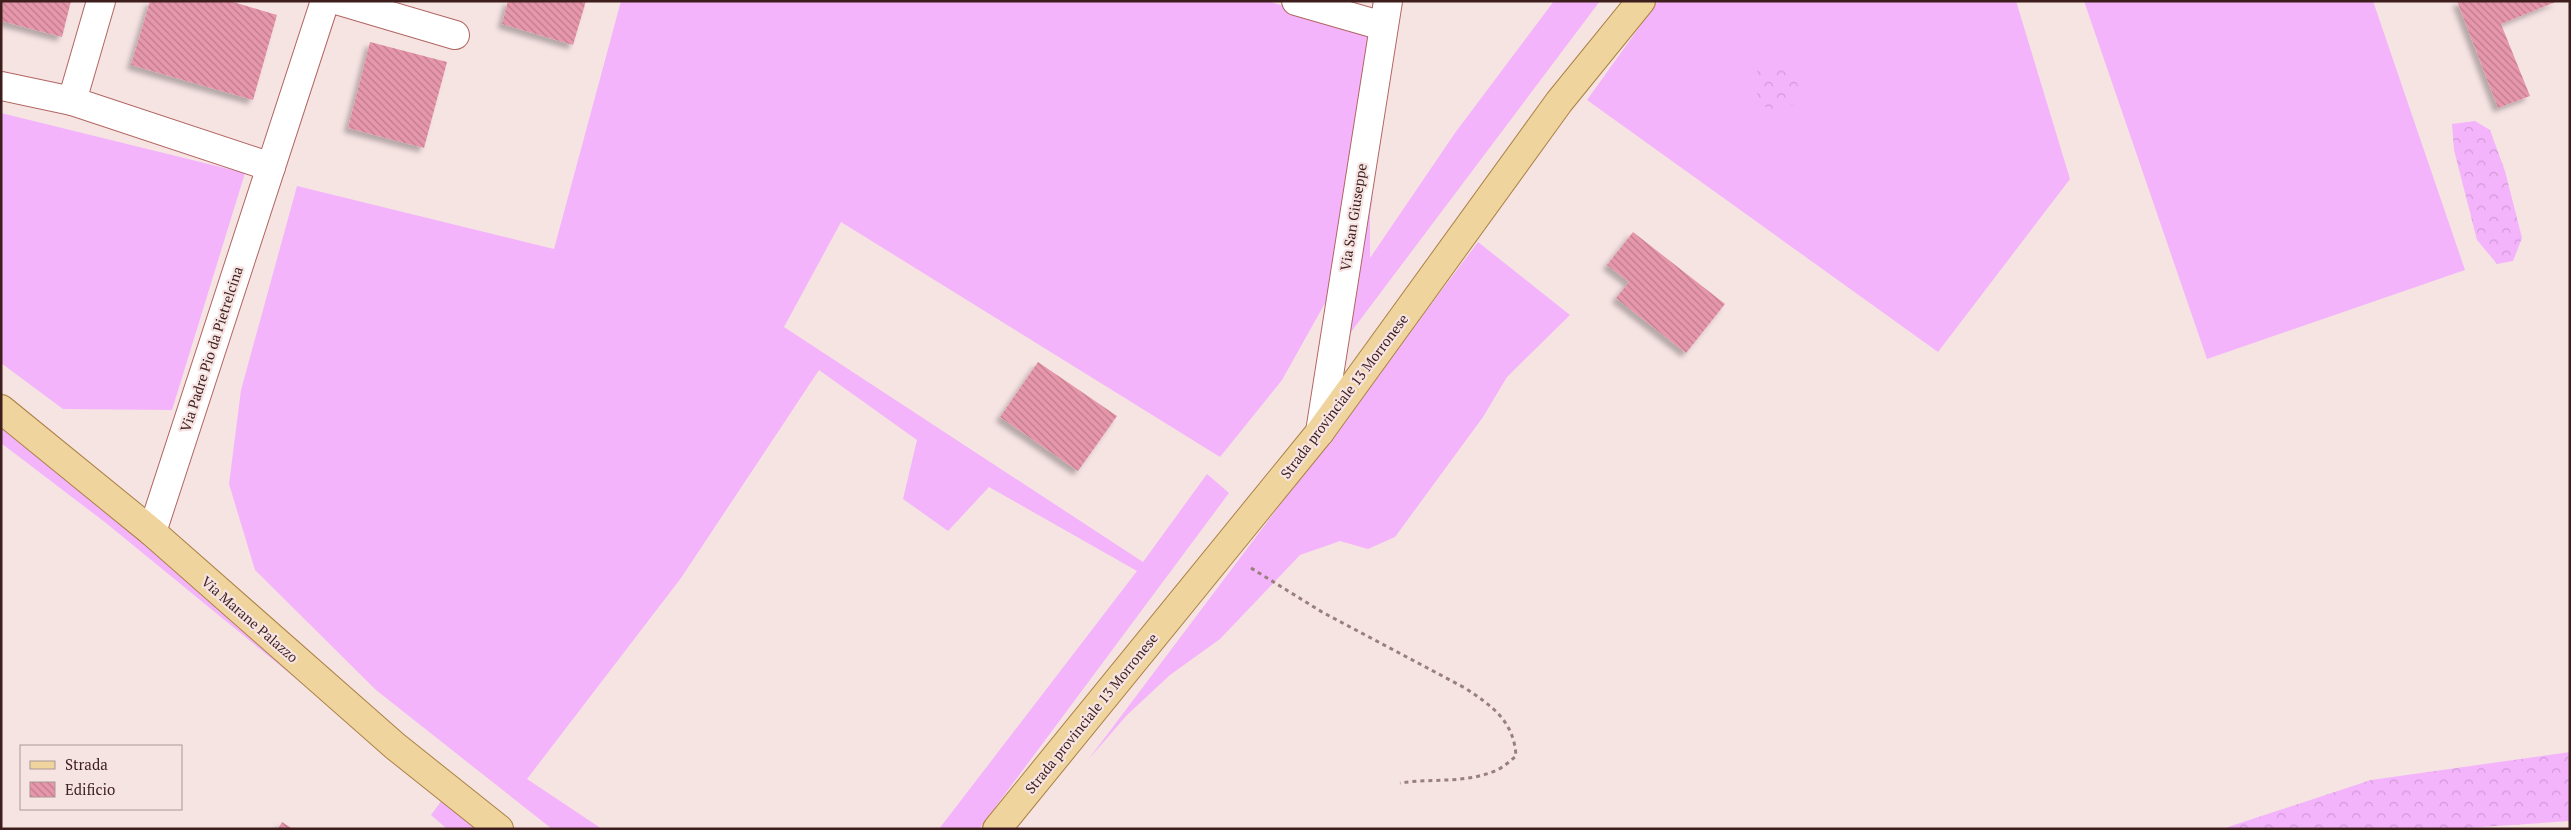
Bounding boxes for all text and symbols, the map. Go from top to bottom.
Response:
street label: Via San Giuseppe [1335,162,1371,272]
street label: Via Padre Pio da Pietrelcina [175,264,247,434]
street label: Strada provinciale 13 Morronese [1276,310,1412,482]
street label: Via Marane Palazzo [198,572,303,666]
street label: Strada provinciale 13 Morronese [1020,629,1162,797]
legend [20,745,182,810]
text: Strada [65,754,108,774]
text: Edificio [65,779,115,799]

